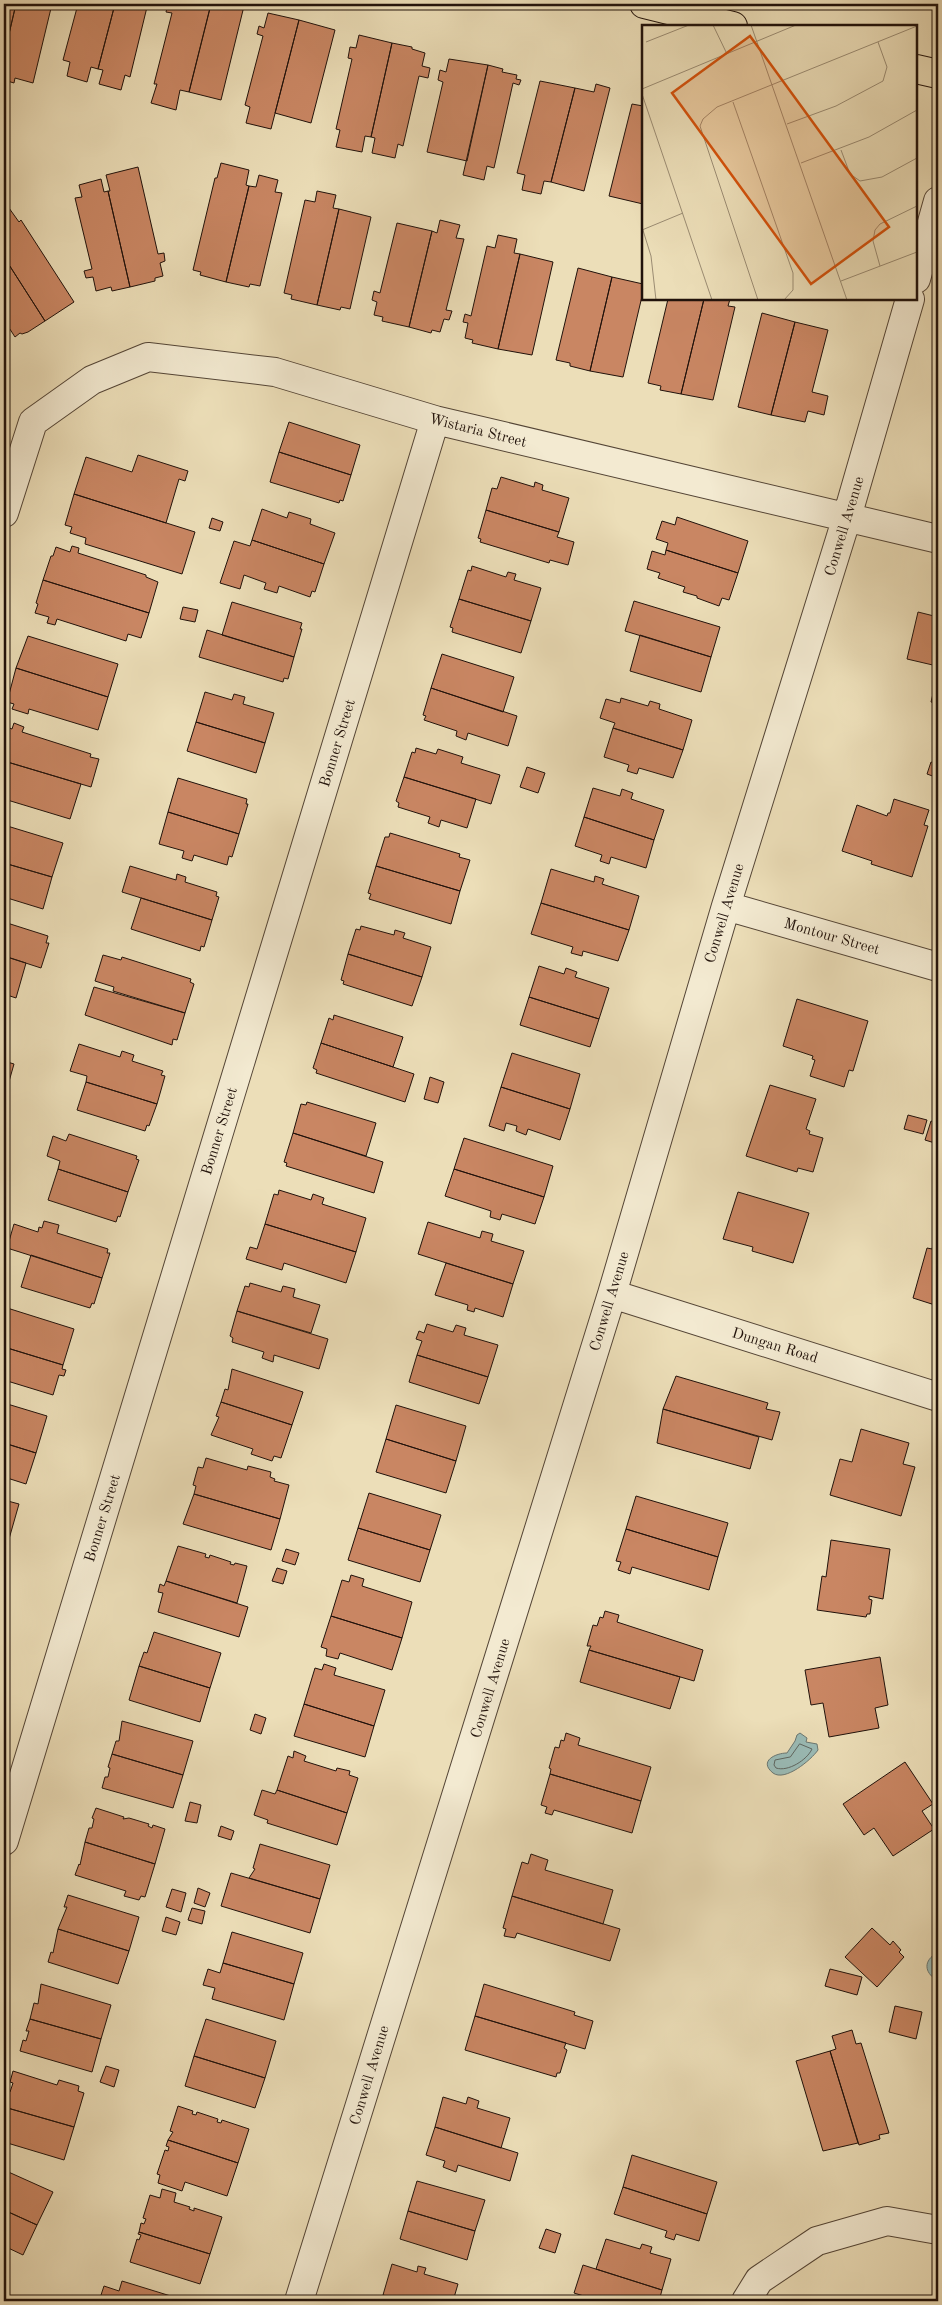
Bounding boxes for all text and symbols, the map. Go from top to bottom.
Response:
inset map [642,25,917,300]
street label: Wistaria Street [427,412,528,451]
street label: Conwell Avenue [823,475,868,578]
street label: Bonner Street [318,698,359,789]
street label: Conwell Avenue [703,862,748,965]
street label: Montour Street [782,917,881,958]
street label: Bonner Street [200,1086,241,1177]
street label: Conwell Avenue [588,1250,633,1353]
street label: Dungan Road [730,1326,819,1367]
street label: Bonner Street [83,1473,124,1564]
street label: Conwell Avenue [469,1637,514,1740]
street label: Conwell Avenue [348,2024,393,2127]

